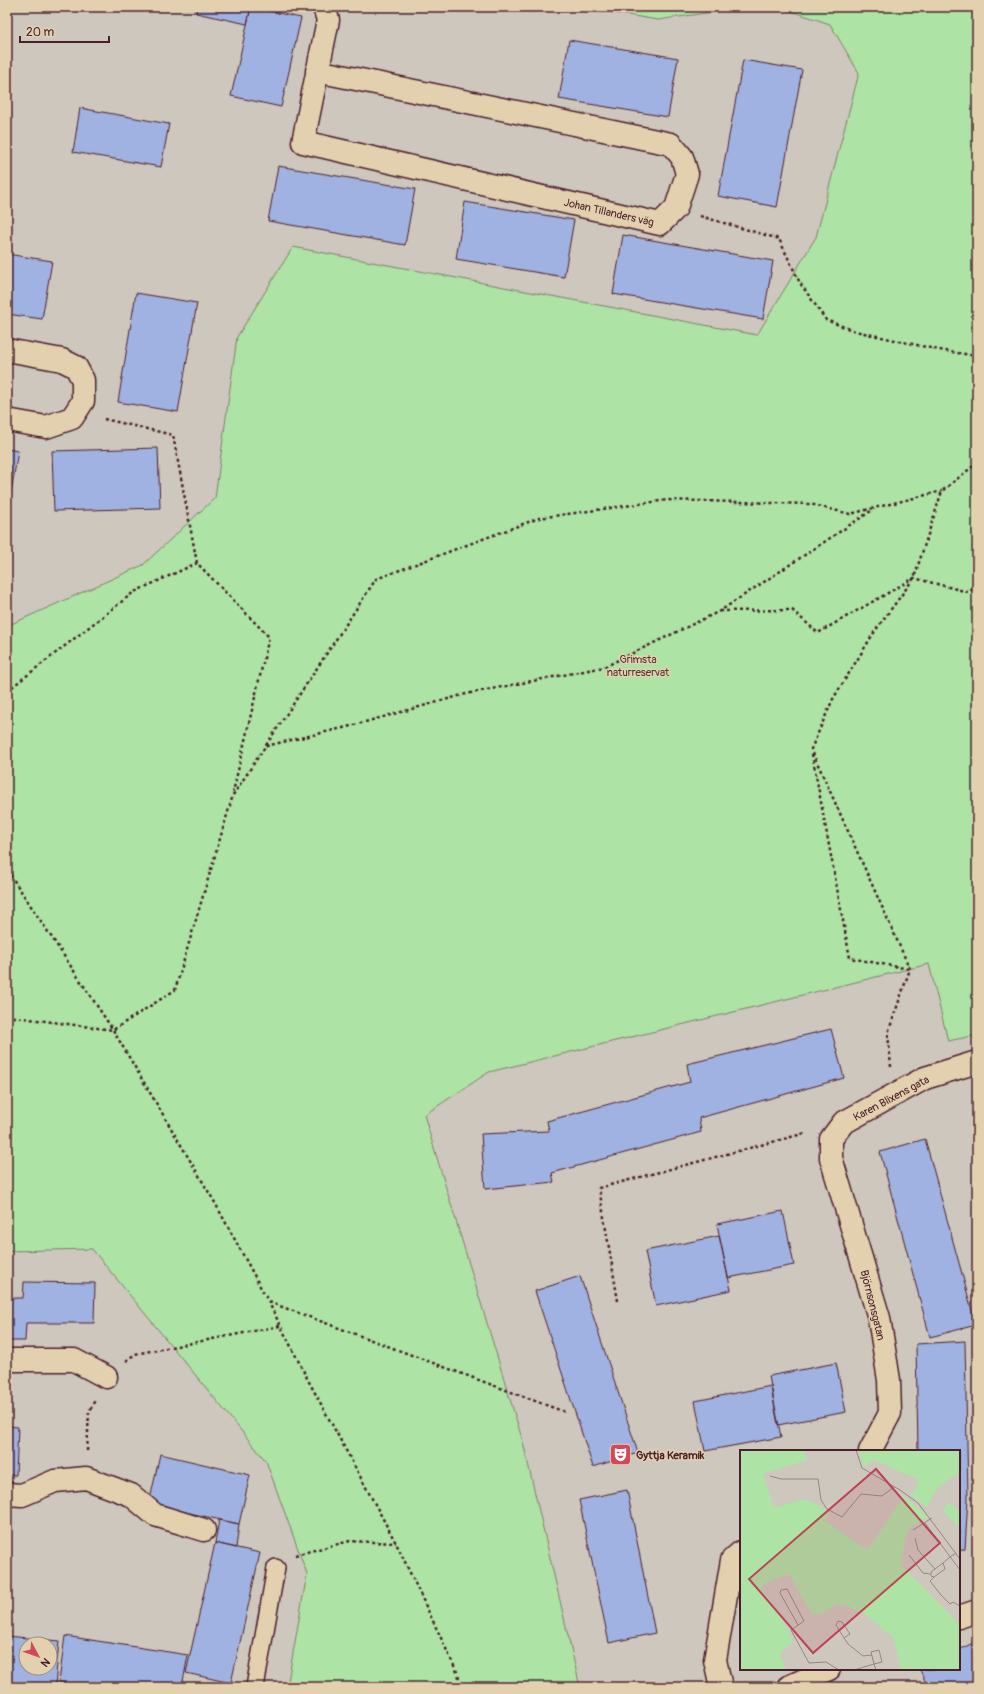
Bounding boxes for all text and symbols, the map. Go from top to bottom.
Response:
scale bar [20,18,109,44]
text: 20 m [26,25,55,40]
street label: Johan Tillanders väg [563,196,656,229]
park label: Grimsta naturreservat [607,653,670,679]
street label: Karen Blixens gata [851,1073,931,1124]
street label: Björnsonsgatan [857,1269,888,1342]
theatre icon: Gyttja Keramik [608,1442,634,1468]
place label: Gyttja Keramik [636,1449,705,1462]
inset map [740,1450,960,1670]
north arrow [18,1636,58,1676]
text: N [37,1655,53,1670]

